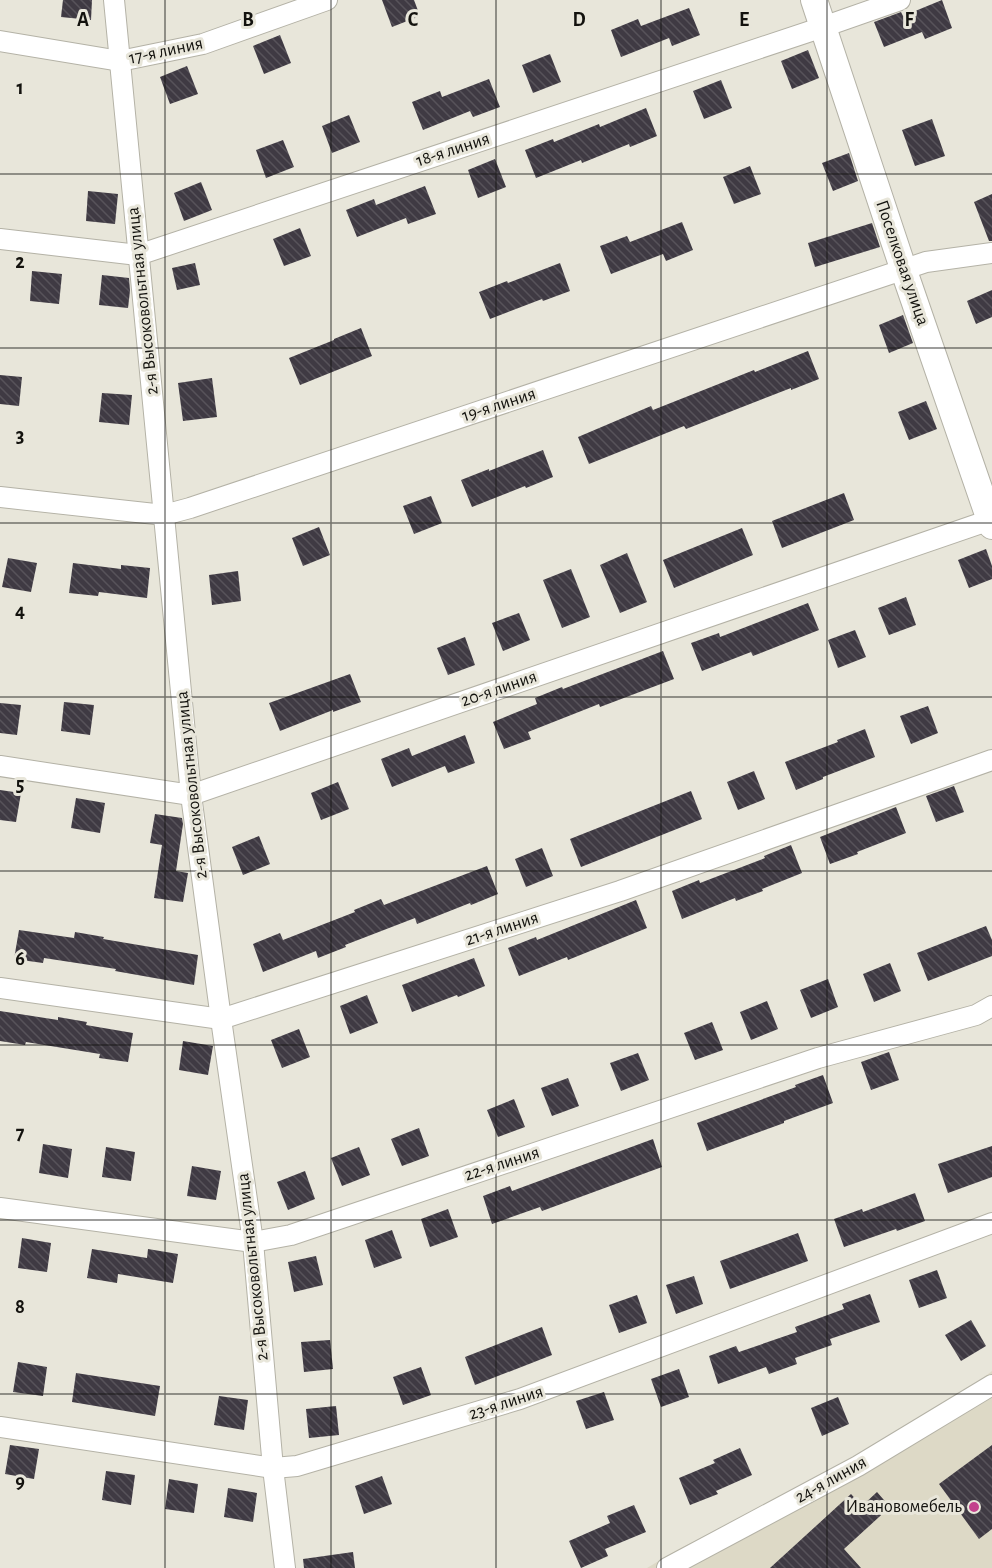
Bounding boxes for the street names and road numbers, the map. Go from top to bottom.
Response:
street label: 17-я линия [127,34,205,68]
street label: 18-я линия [414,130,492,170]
street label: Поселковая улица [872,198,932,328]
street label: 2-я Высоковольтная улица [124,206,162,396]
street label: 19-я линия [460,385,538,425]
street label: 20-я линия [459,668,539,710]
street label: 2-я Высоковольтная улица [173,690,211,880]
street label: 21-я линия [463,909,541,949]
street label: 22-я линия [462,1143,542,1185]
street label: 2-я Высоковольтная улица [234,1172,272,1362]
street label: 23-я линия [467,1383,545,1423]
street label: 24-я линия [792,1453,870,1507]

